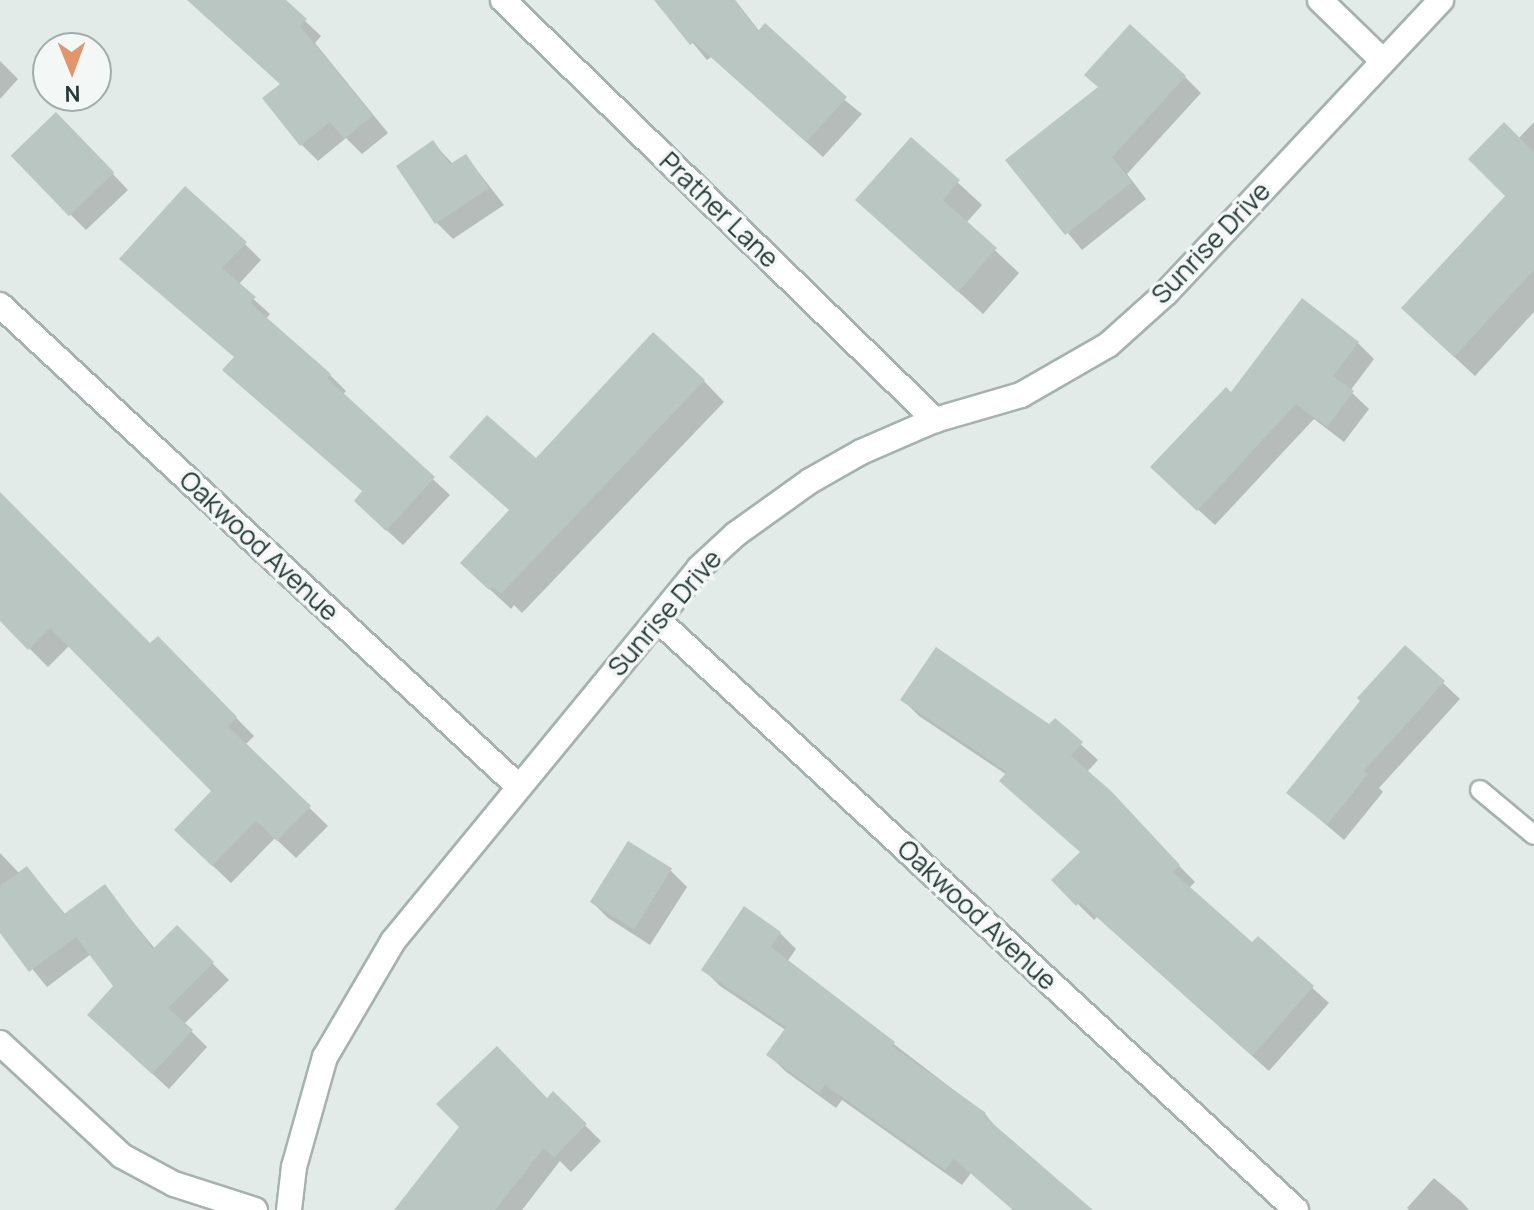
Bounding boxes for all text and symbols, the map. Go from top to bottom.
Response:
north arrow [32,32,112,112]
text: N [64,79,81,109]
street label: Prather Lane [653,146,785,274]
street label: Sunrise Drive [1145,176,1277,310]
street label: Oakwood Avenue [173,464,345,628]
street label: Sunrise Drive [602,543,728,683]
street label: Oakwood Avenue [891,833,1063,997]

